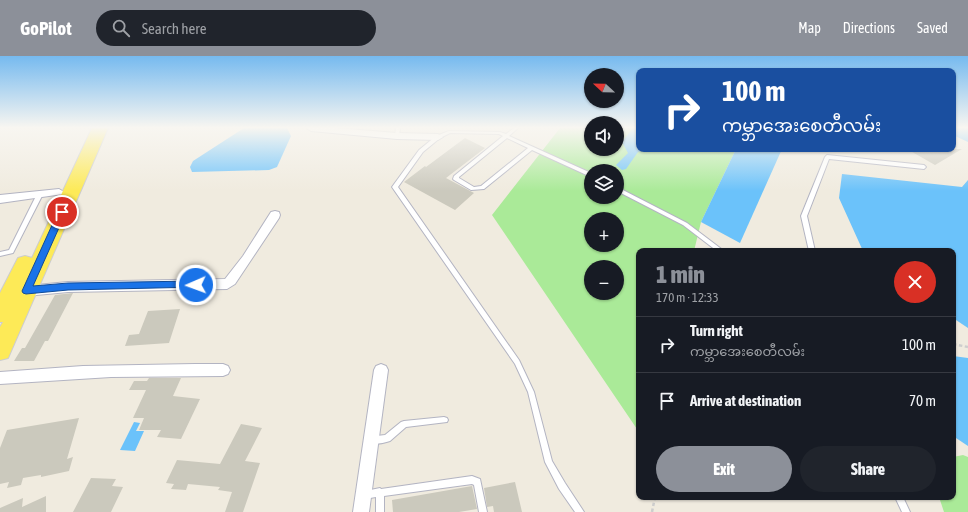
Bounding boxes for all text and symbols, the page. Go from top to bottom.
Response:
search box [96,10,376,46]
text: GoPilot [20,17,72,39]
icon: search [110,17,132,39]
text: Search here [142,20,206,37]
text: Map [798,20,821,36]
text: Directions [843,20,895,36]
text: Saved [917,20,948,36]
north arrow [584,68,624,108]
map controls [584,68,624,300]
text: 100 m [722,75,785,107]
icon: right [656,84,708,136]
text: ကမ္ဘာအေးစေတီလမ်း [722,115,881,136]
button: sound [584,116,624,156]
button: layers [584,164,624,204]
pin [45,195,79,229]
icon: arrive [51,201,73,223]
button: + [584,212,624,252]
button: − [584,260,624,300]
text: 1 min [656,261,705,288]
button: close [894,261,936,303]
position arrow [175,264,217,306]
text: 170 m · 12:33 [656,290,719,305]
text: Turn right [690,322,743,339]
icon: right [656,334,678,356]
text: 100 m [902,336,936,353]
text: ကမ္ဘာအေးစေတီလမ်း [690,344,805,359]
icon: arrive [656,390,678,412]
text: Arrive at destination [690,392,801,409]
text: 70 m [909,392,936,409]
button: Exit [656,446,792,492]
button: Share [800,446,936,492]

